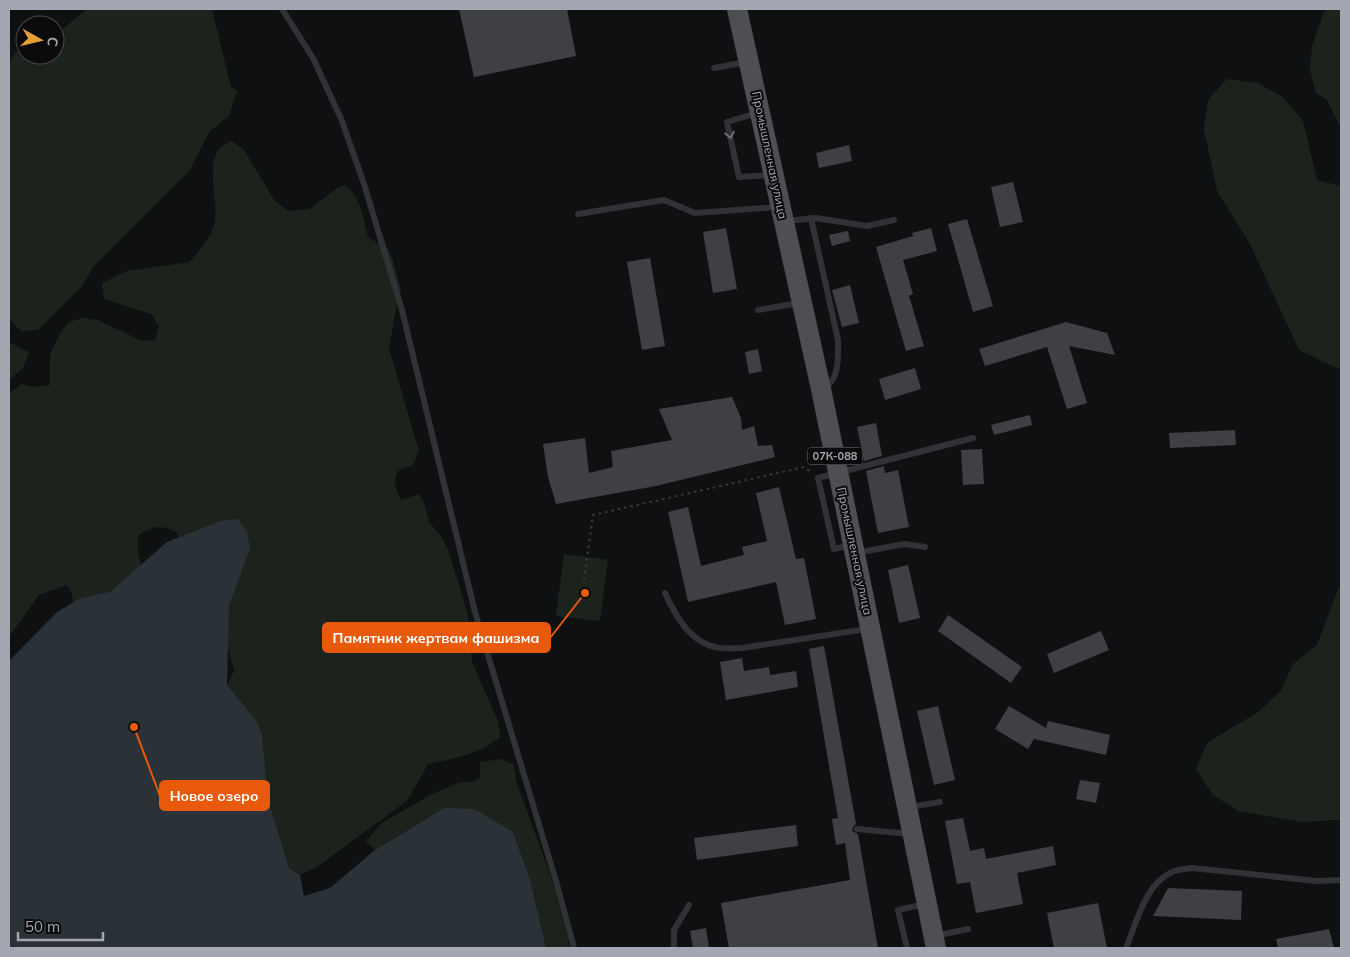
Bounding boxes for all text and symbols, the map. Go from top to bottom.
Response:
north arrow [15,15,65,65]
text: С [43,36,62,48]
street label: Промышленная улица [749,90,791,220]
one-way arrow [724,130,734,139]
road number: 07К-088 [808,448,862,464]
street label: Промышленная улица [834,486,876,616]
callout: Памятник жертвам фашизма [323,623,550,652]
text: Памятник жертвам фашизма [333,629,539,647]
callout: Новое озеро [160,781,269,810]
text: Новое озеро [170,787,258,805]
scale bar [18,910,102,942]
text: 50 m [25,917,60,936]

